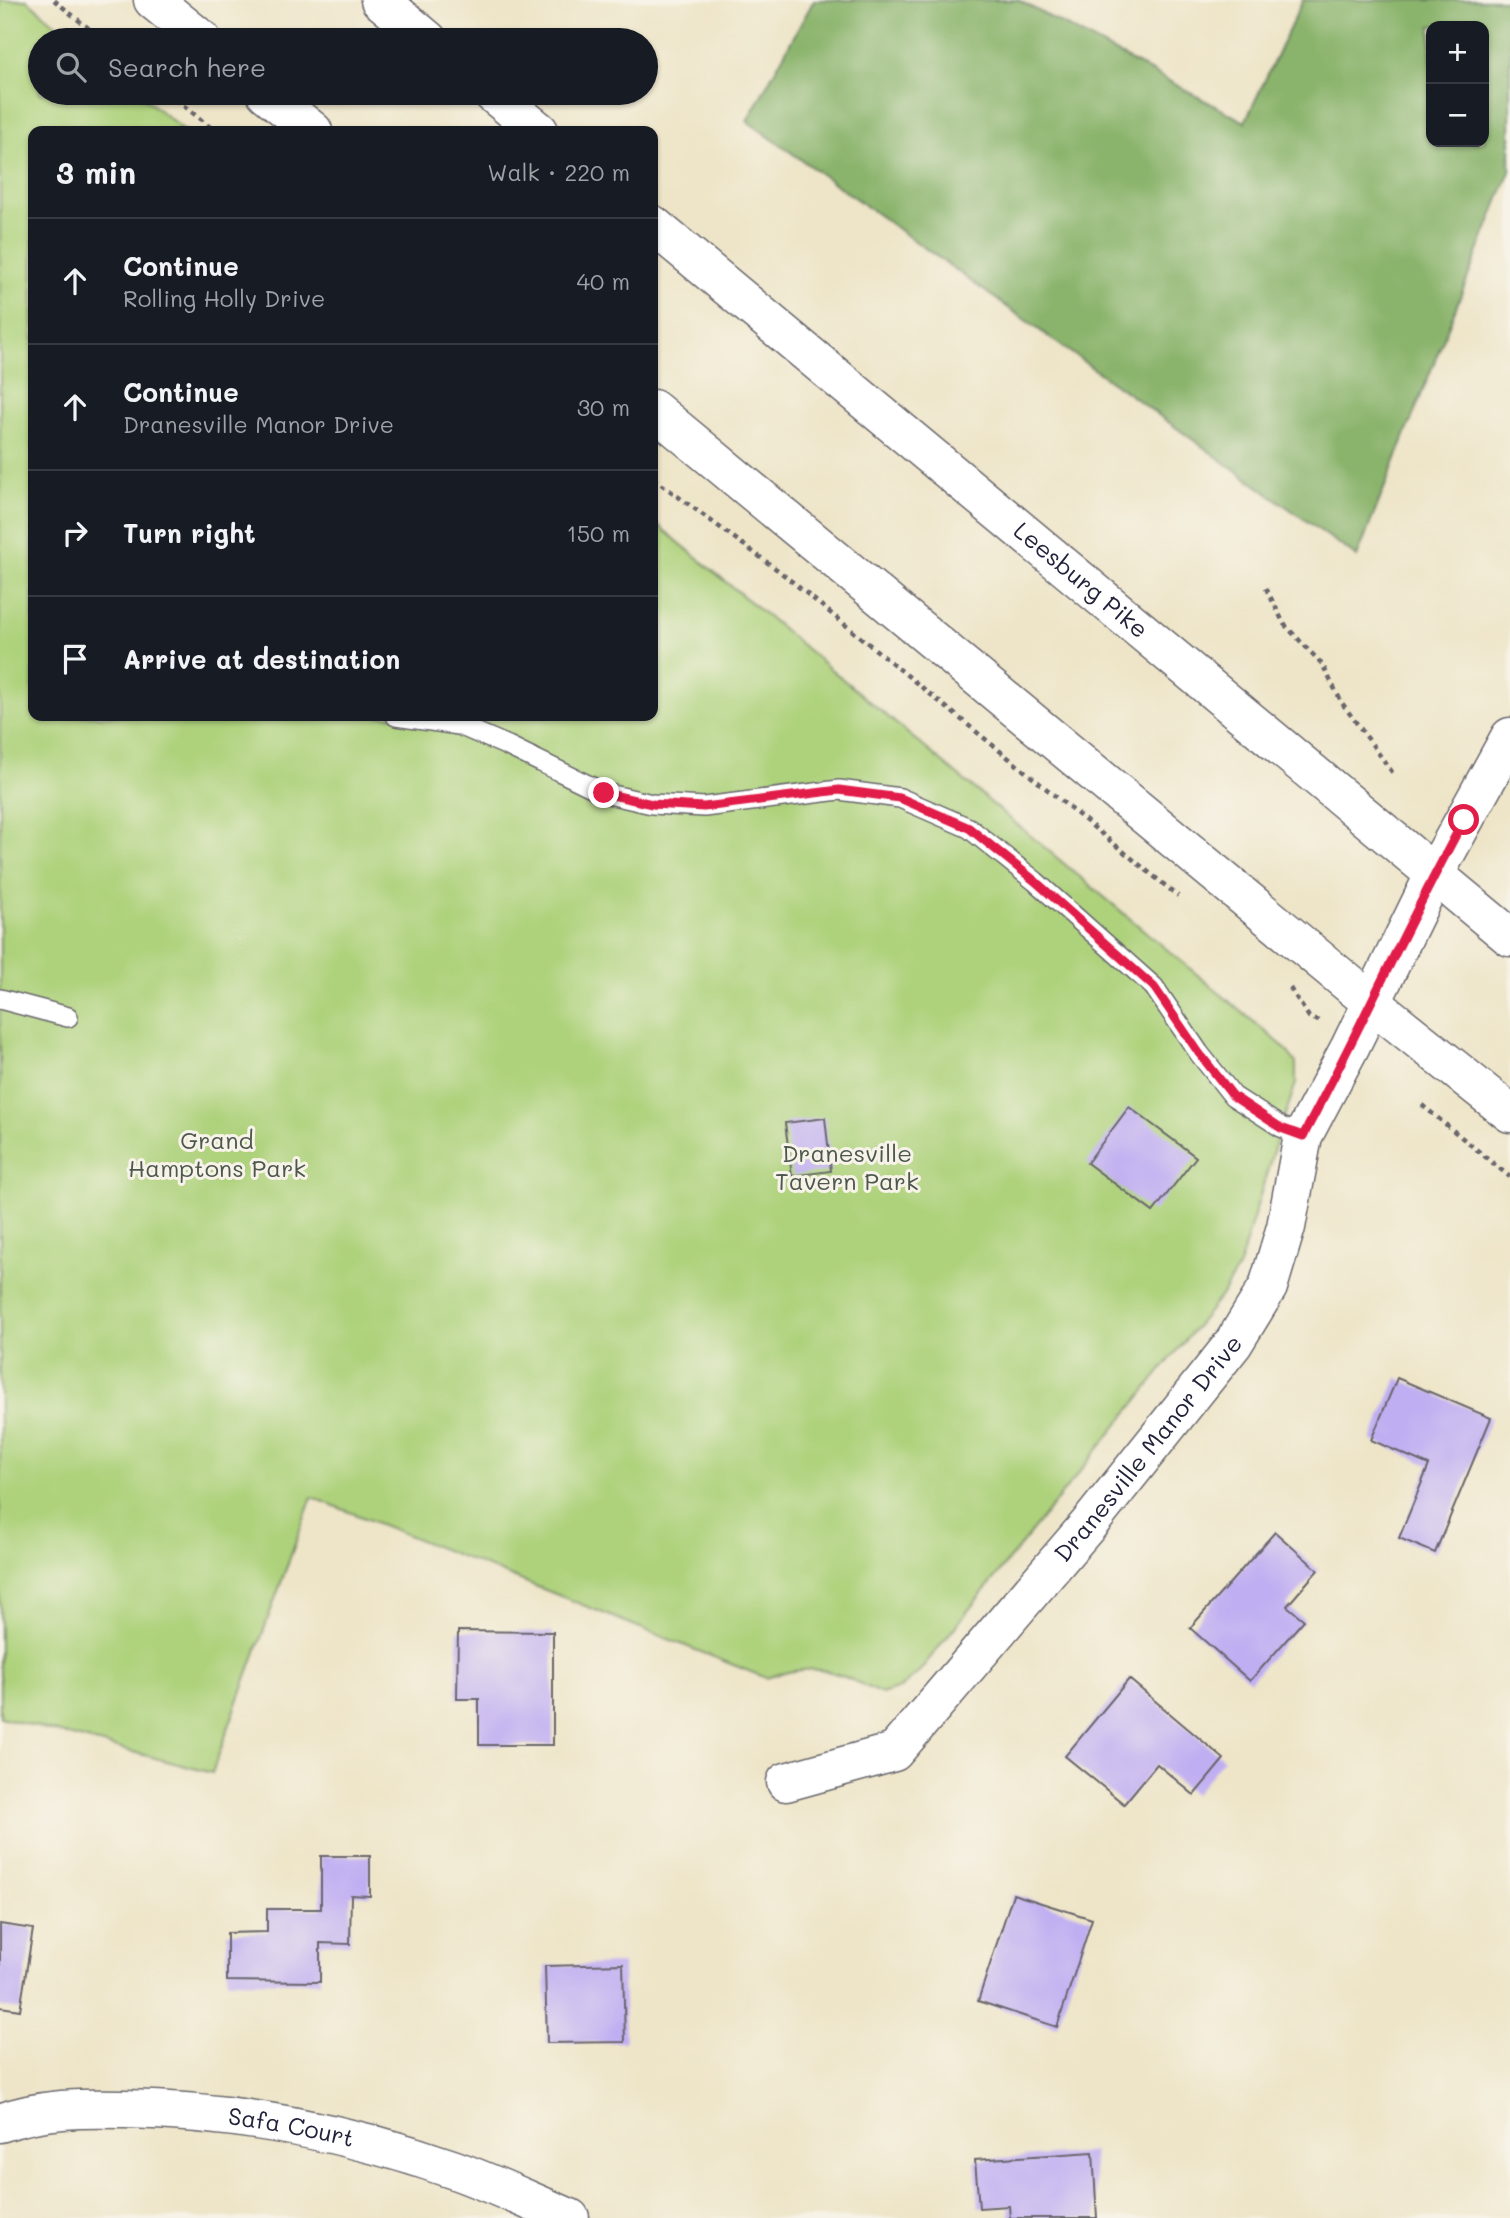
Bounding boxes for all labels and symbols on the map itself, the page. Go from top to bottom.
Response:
street label: Leesburg Pike [1008,514,1155,644]
route end [588,777,619,808]
route start [1448,804,1479,835]
park label: Grand Hamptons Park [128,1124,306,1183]
park label: Dranesville Tavern Park [775,1137,919,1196]
street label: Dranesville Manor Drive [1046,1328,1248,1568]
street label: Safa Court [227,2099,358,2153]

